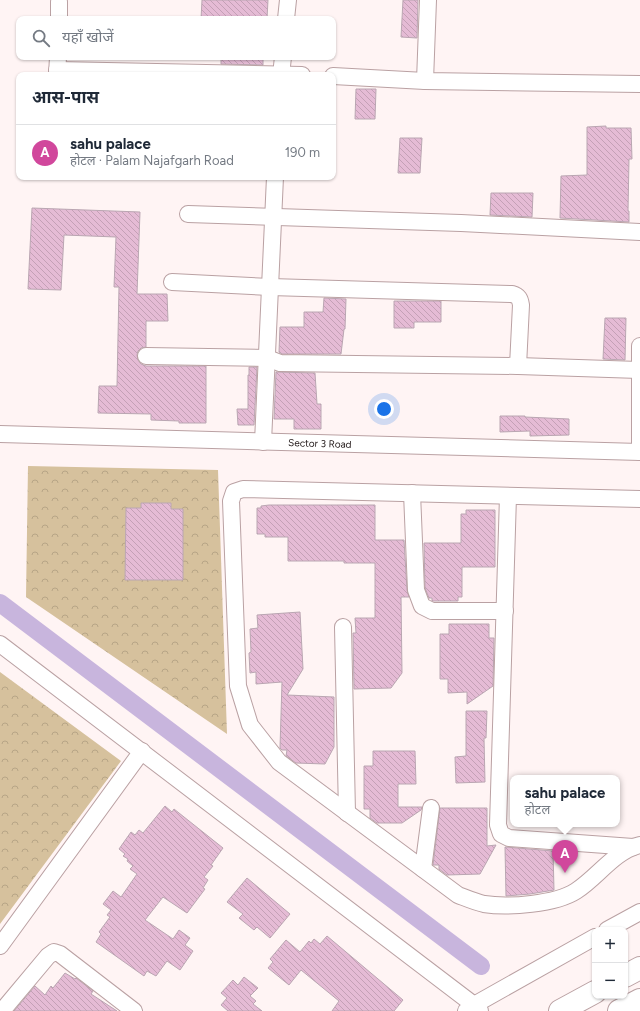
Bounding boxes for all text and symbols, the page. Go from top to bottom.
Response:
search box [16,16,336,60]
icon: search [30,27,52,49]
text: यहाँ खोजें [62,28,114,46]
text: आस-पास [32,87,99,107]
text: sahu palace [70,135,151,153]
text: A [40,145,50,160]
text: 190 m [285,145,320,160]
text: होटल · Palam Najafgarh Road [70,153,234,168]
your location [374,399,394,419]
street label: Sector 3 Road [288,436,352,451]
popup [510,775,620,827]
text: sahu palace [525,784,605,802]
text: होटल [525,802,550,817]
pin: A [552,840,578,873]
map controls [592,927,628,999]
button: + [592,927,628,963]
button: − [592,963,628,999]

